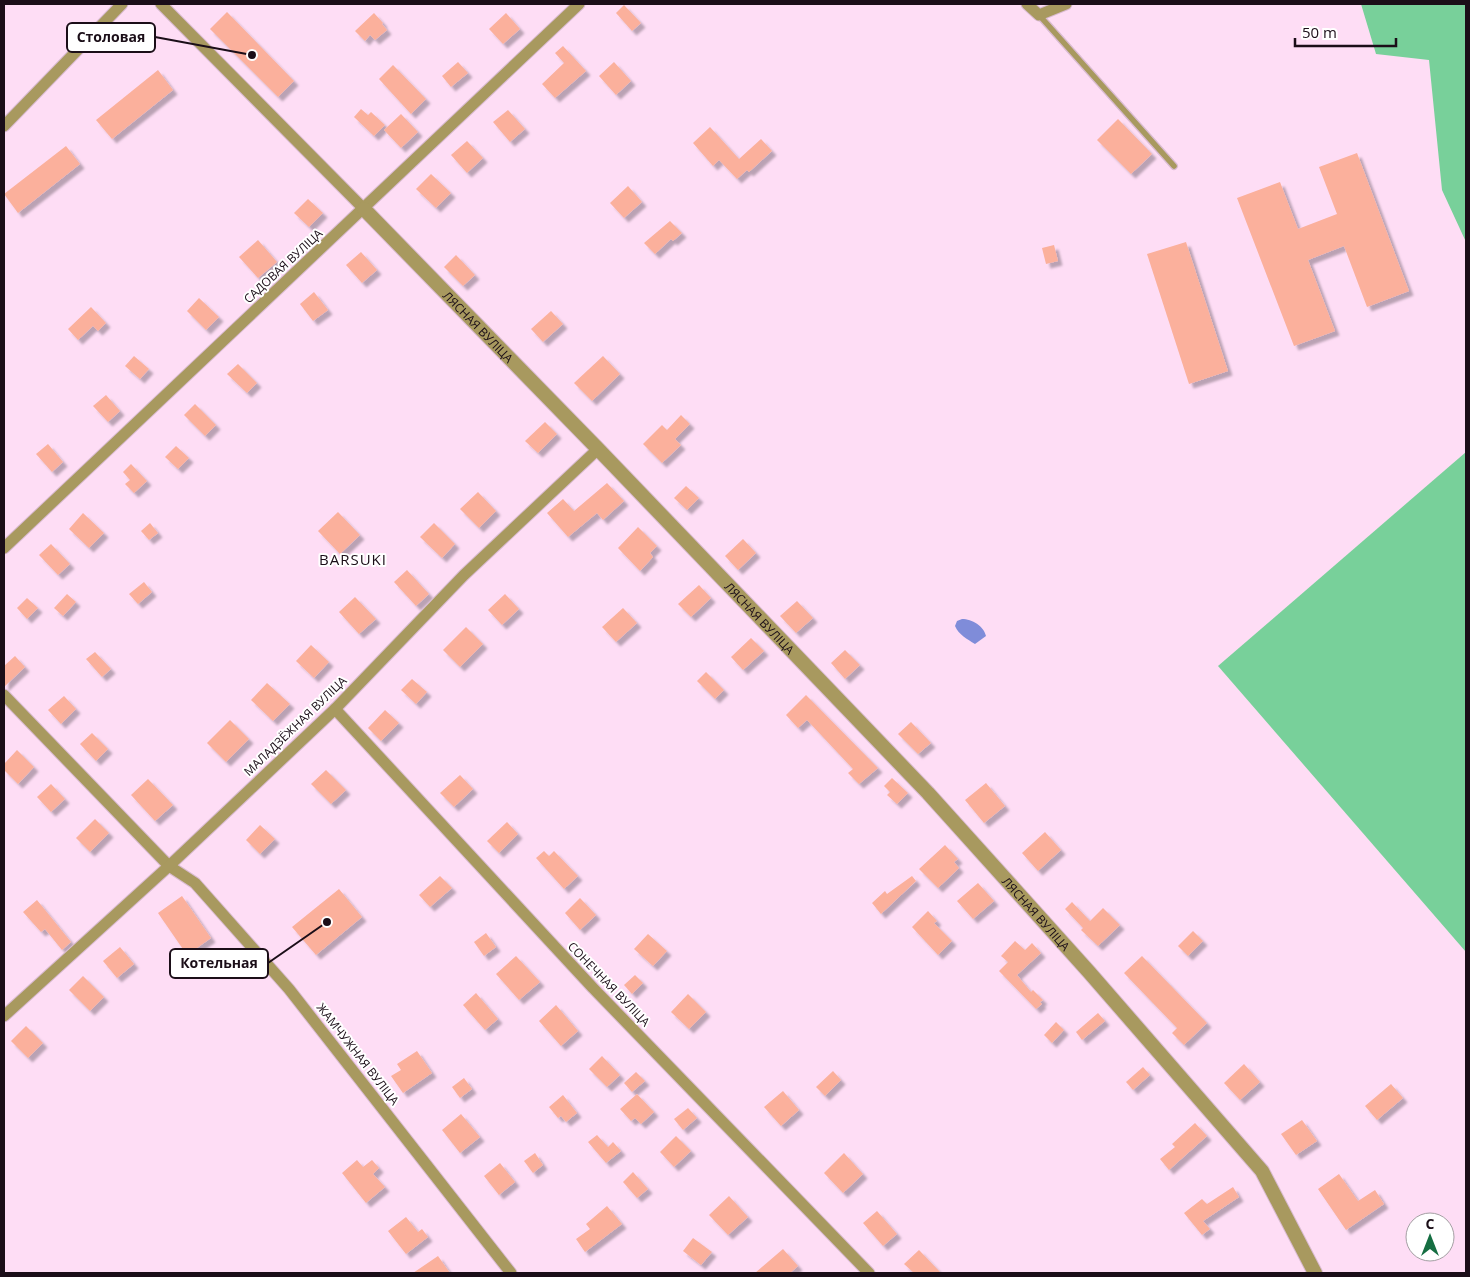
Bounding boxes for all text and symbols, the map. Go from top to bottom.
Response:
scale bar [1295,15,1396,47]
text: 50 m [1302,22,1337,42]
callout: Столовая [67,23,155,52]
text: Столовая [77,27,145,46]
street label: САДОВАЯ ВУЛІЦА [240,225,326,307]
street label: ЛЯСНАЯ ВУЛІЦА [440,287,518,366]
district label: BARSUKI [319,549,387,569]
street label: ЛЯСНАЯ ВУЛІЦА [721,578,799,658]
street label: МАЛАДЗЁЖНАЯ ВУЛІЦА [240,672,350,780]
street label: ЛЯСНАЯ ВУЛІЦА [999,873,1074,955]
street label: СОНЕЧНАЯ ВУЛІЦА [564,938,654,1030]
callout: Котельная [170,949,268,978]
text: Котельная [180,953,258,972]
street label: ЖАМЧУЖНАЯ ВУЛІЦА [313,1000,403,1109]
north arrow [1405,1212,1455,1262]
text: С [1426,1214,1435,1233]

